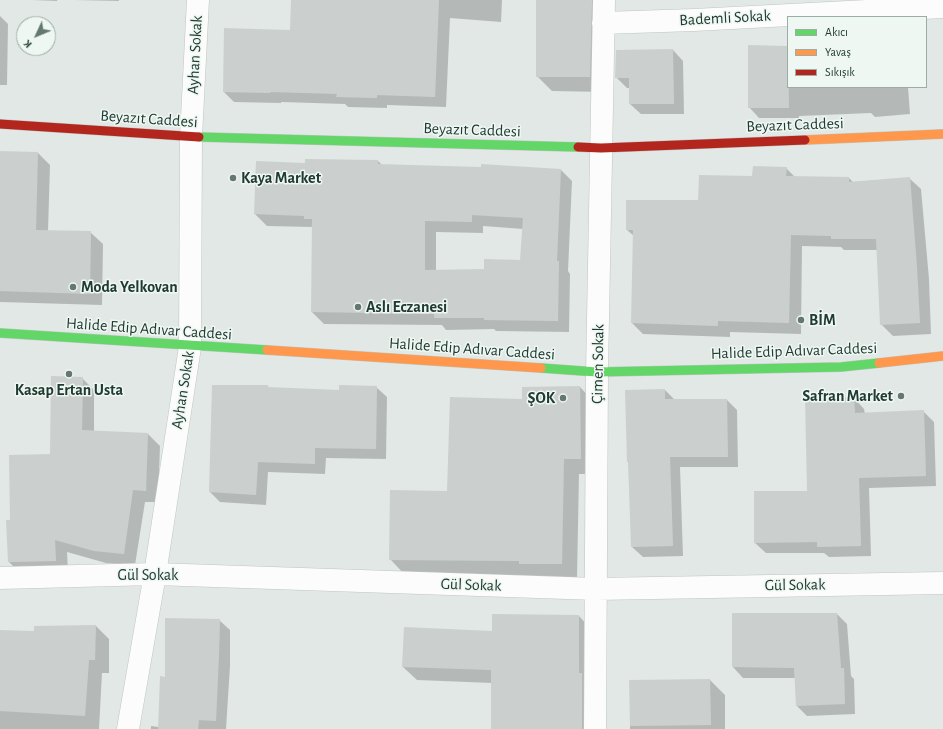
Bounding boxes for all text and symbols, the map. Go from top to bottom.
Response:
street label: Bademli Sokak [679,6,771,30]
street label: Ayhan Sokak [183,15,207,95]
north arrow [16,16,56,56]
legend [787,16,927,88]
text: Akıcı [825,26,848,38]
text: K [22,38,34,50]
text: Yavaş [825,46,851,58]
text: Sıkışık [825,66,855,78]
street label: Beyazıt Caddesi [100,106,198,132]
street label: Beyazıt Caddesi [746,114,844,136]
street label: Beyazıt Caddesi [423,119,521,141]
place label: Kaya Market [241,168,321,188]
marker: Kaya Market [228,173,238,183]
place label: Moda Yelkovan [81,277,178,297]
marker: Moda Yelkovan [68,282,78,292]
place label: Aslı Eczanesi [366,297,447,317]
marker: Aslı Eczanesi [353,302,363,312]
place label: BİM [809,310,836,330]
street label: Halide Edip Adıvar Caddesi [65,314,233,344]
marker: BİM [796,315,806,325]
street label: Çimen Sokak [588,324,608,404]
street label: Halide Edip Adıvar Caddesi [388,334,556,364]
street label: Halide Edip Adıvar Caddesi [710,339,878,363]
street label: Ayhan Sokak [167,349,199,431]
marker: Kasap Ertan Usta [64,369,74,379]
place label: Kasap Ertan Usta [15,380,123,400]
place label: Safran Market [802,386,893,406]
place label: ŞOK [527,388,555,408]
marker: Safran Market [896,391,906,401]
marker: ŞOK [558,393,568,403]
street label: Gül Sokak [118,565,178,585]
street label: Gül Sokak [440,574,502,596]
street label: Gül Sokak [764,575,826,595]

